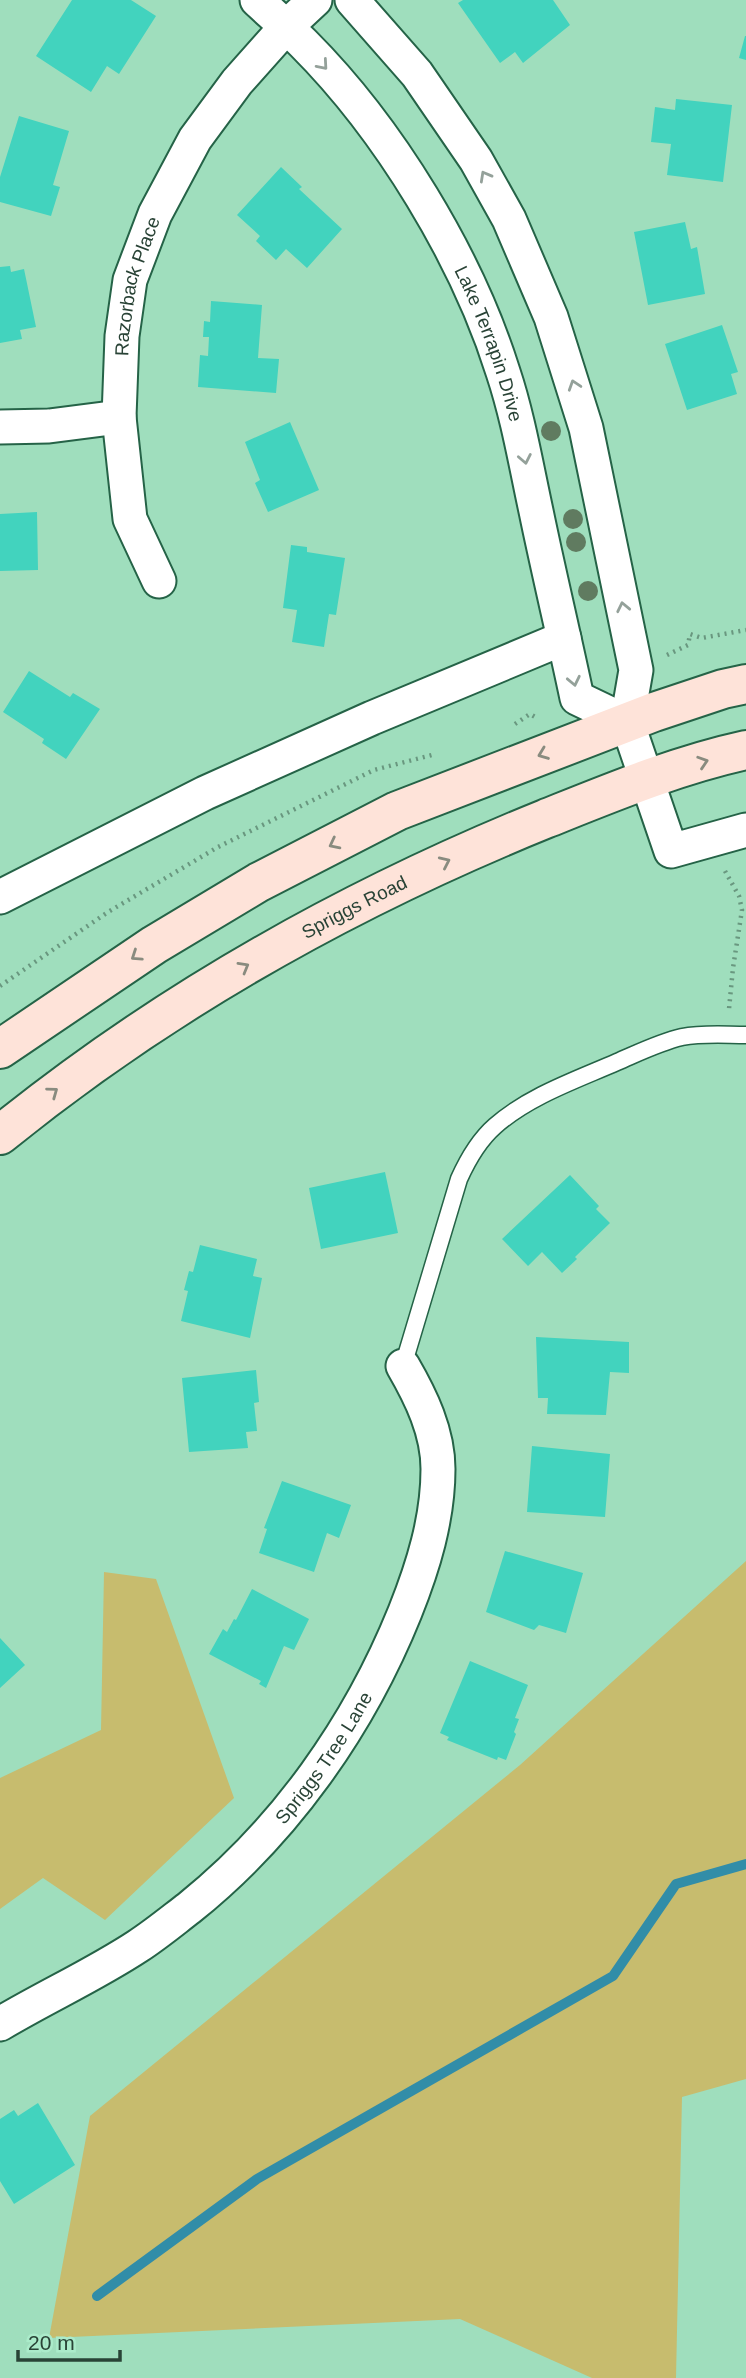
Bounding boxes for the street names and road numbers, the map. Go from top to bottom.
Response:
street label: Razorback Place [111,214,164,356]
street label: Lake Terrapin Drive [450,263,527,424]
street label: Spriggs Road [298,872,410,943]
street label: Spriggs Tree Lane [271,1688,376,1828]

